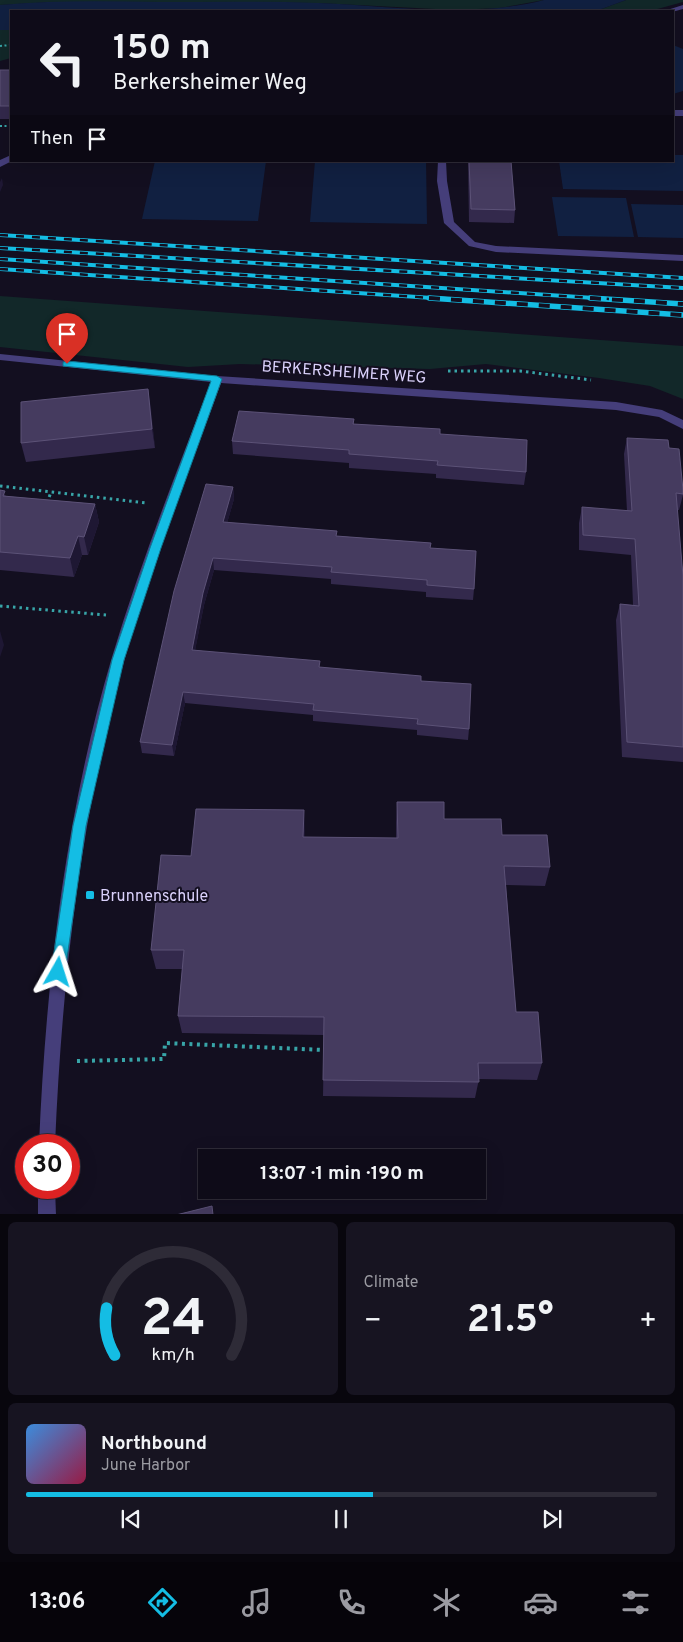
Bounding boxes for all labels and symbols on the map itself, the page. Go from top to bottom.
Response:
pin [46,313,88,364]
street label: BERKERSHEIMER WEG [261,357,427,389]
place label: Brunnenschule [100,887,208,907]
marker: Brunnenschule [84,889,96,901]
position arrow [31,945,83,997]
speed limit sign: 30 [15,1134,80,1199]

